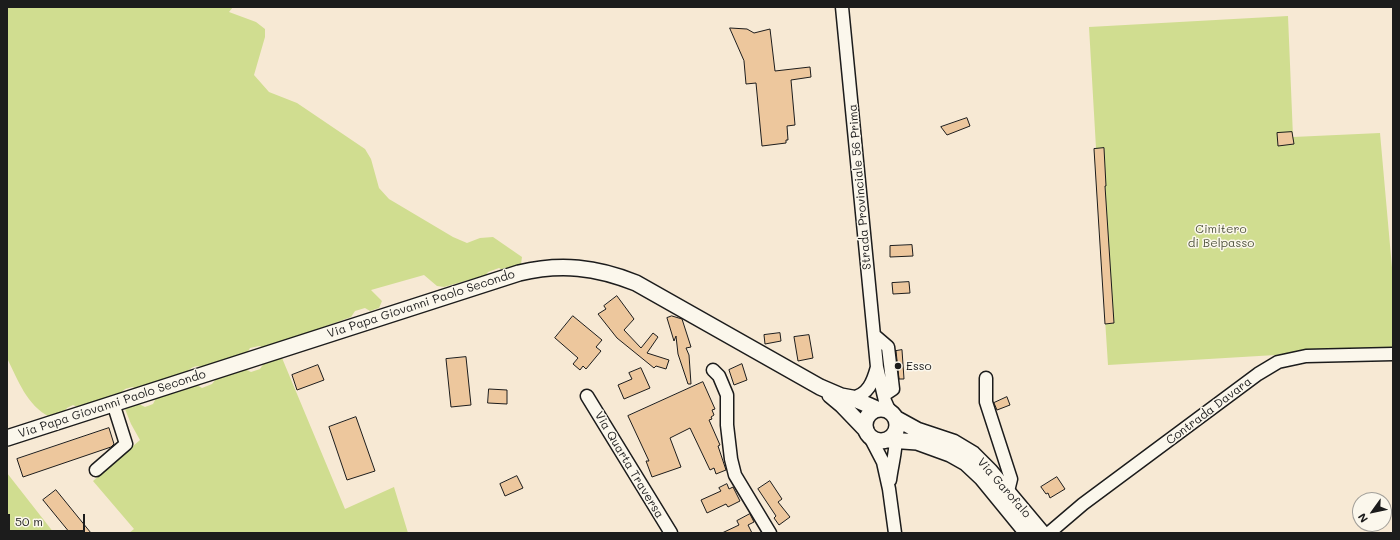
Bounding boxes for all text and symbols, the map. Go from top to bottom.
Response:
street label: Strada Provinciale 56 Prima [846,104,874,270]
park label: Cimitero di Belpasso [1188,222,1254,250]
street label: Via Papa Giovanni Paolo Secondo [325,267,517,341]
place label: Esso [906,359,932,373]
marker: Esso [893,361,903,371]
street label: Via Papa Giovanni Paolo Secondo [16,367,208,441]
street label: Contrada Davara [1164,374,1254,448]
street label: Via Quarta Traversa [591,409,667,521]
street label: Via Garofalo [974,455,1034,521]
north arrow [1352,492,1392,532]
scale bar [10,506,87,532]
text: N [1354,511,1371,526]
text: 50 m [15,513,43,529]

